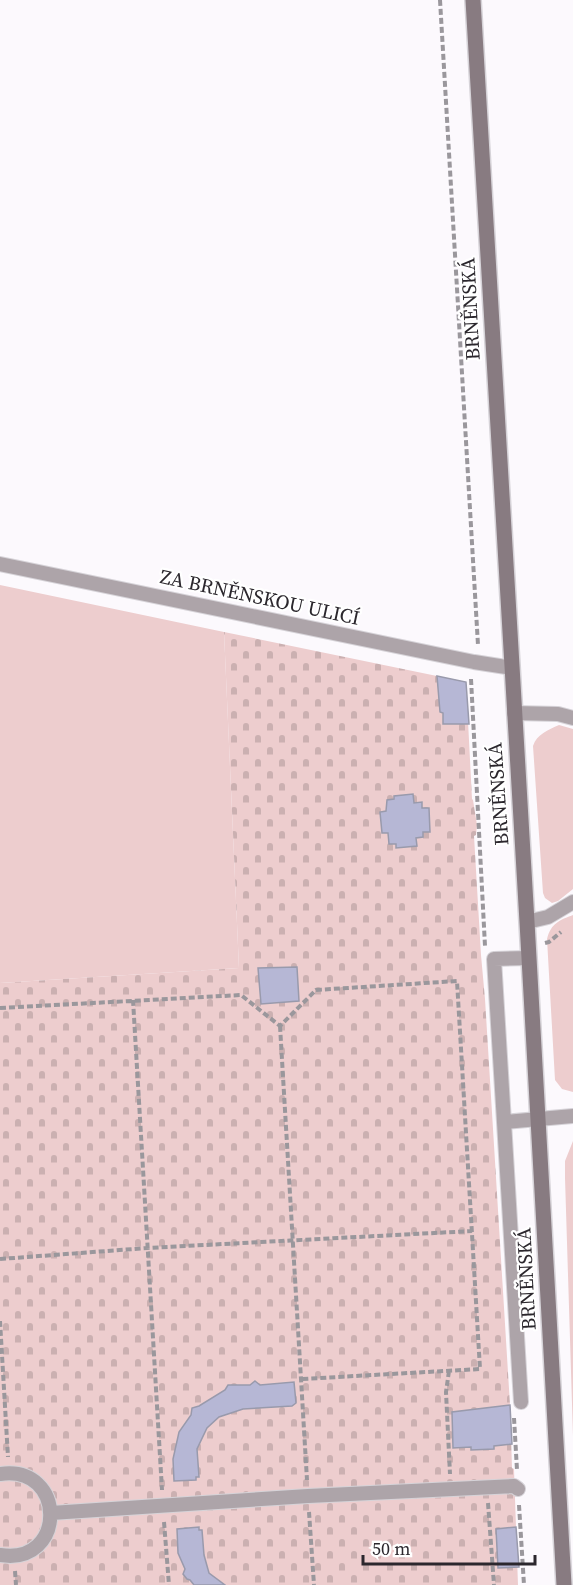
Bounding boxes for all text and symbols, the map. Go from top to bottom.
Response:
street label: BRNĚNSKÁ [453,256,487,361]
street label: ZA BRNĚNSKOU ULICÍ [158,562,362,632]
street label: BRNĚNSKÁ [480,741,516,846]
street label: BRNĚNSKÁ [509,1226,543,1331]
scale bar [363,1528,536,1566]
text: 50 m [372,1536,410,1561]

